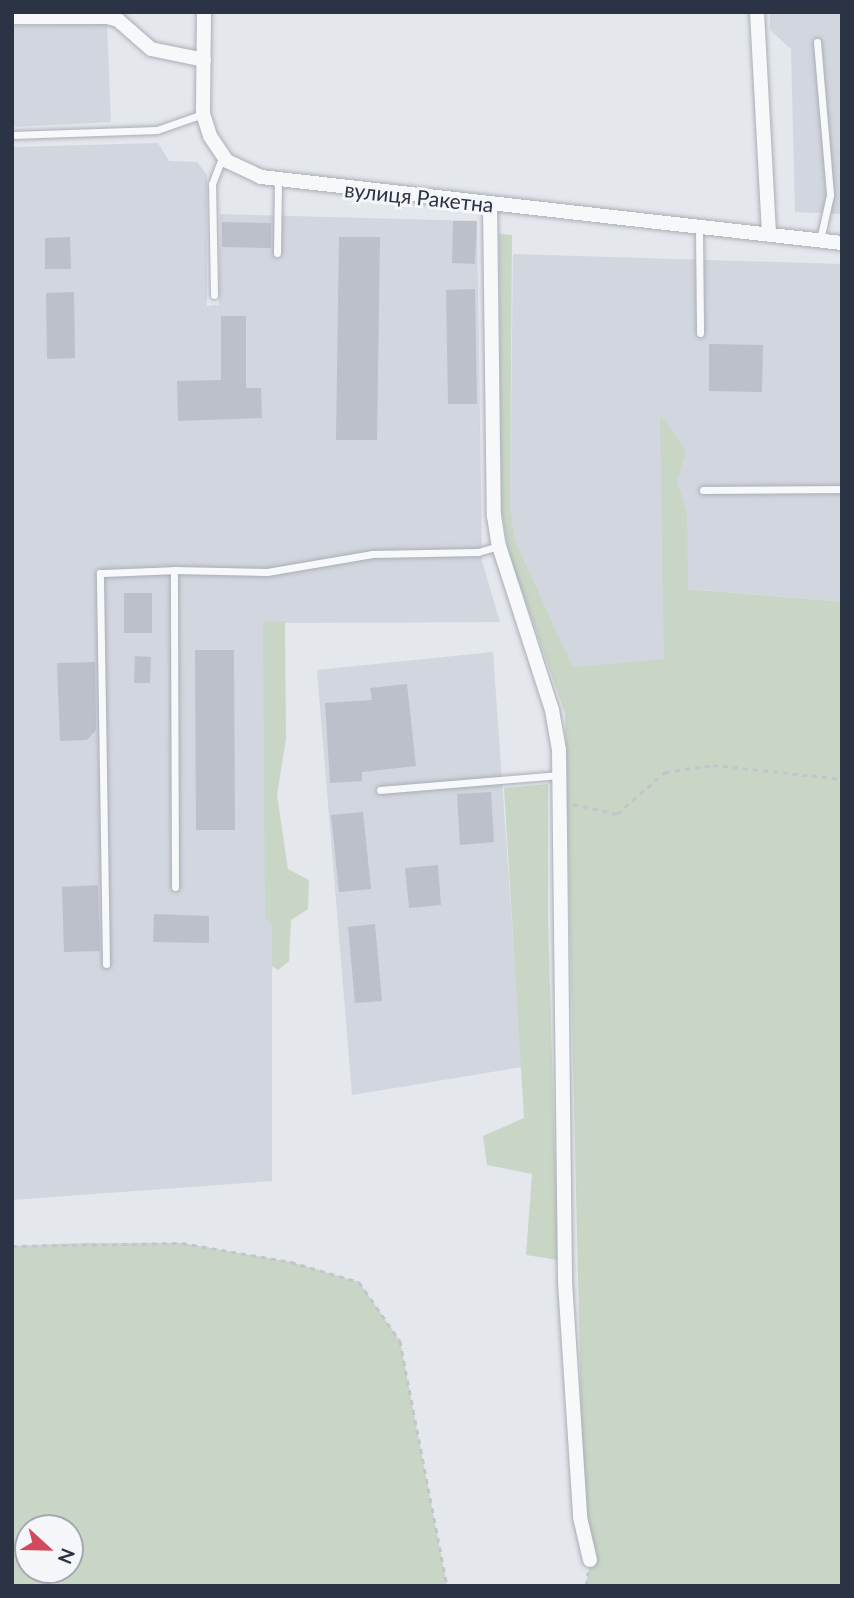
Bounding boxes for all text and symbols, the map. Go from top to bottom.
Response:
street label: вулиця Ракетна [343,177,495,217]
north arrow [14,1514,84,1584]
text: N [54,1545,80,1567]

